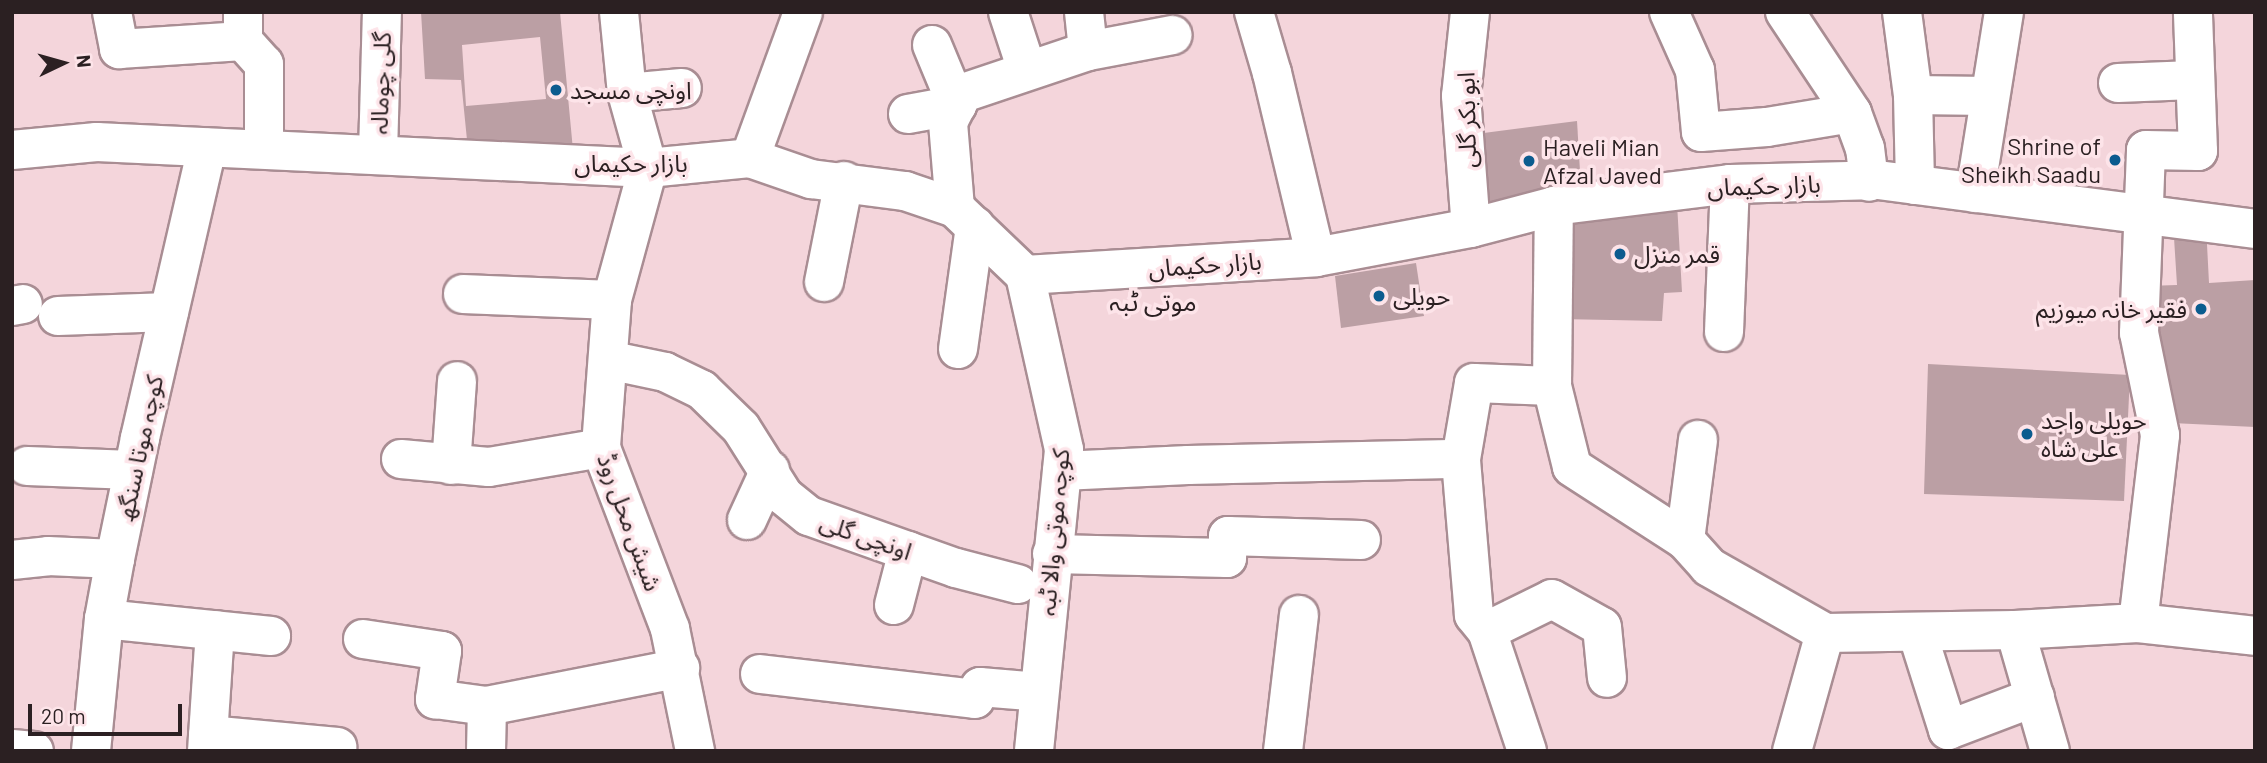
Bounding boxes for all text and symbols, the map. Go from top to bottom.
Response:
north arrow [28,28,98,98]
street label: گلی چومالہ [364,31,396,135]
text: N [72,54,96,68]
street label: ابو بکر گلی [1451,72,1481,168]
place label: اونچی مسجد [570,76,692,104]
marker: اونچی مسجد [548,82,564,98]
place label: Shrine of Sheikh Saadu [1961,132,2101,188]
place label: Haveli Mian Afzal Javed [1543,133,1662,189]
street label: بازار حکیماں [574,149,688,177]
marker: Shrine of Sheikh Saadu [2107,152,2123,168]
marker: Haveli Mian Afzal Javed [1521,153,1537,169]
street label: بازار حکیماں [1707,169,1821,201]
place label: قمر منزل [1634,240,1720,268]
street label: بازار حکیماں [1147,246,1263,282]
marker: قمر منزل [1612,246,1628,262]
place label: حویلی [1393,282,1451,310]
district label: موتی ٹبہ [1109,285,1197,317]
marker: حویلی [1371,288,1387,304]
place label: فقیر خانہ میوزیم [2036,295,2187,323]
marker: فقیر خانہ میوزیم [2193,301,2209,317]
street label: کوچہ موتا سنگھ [109,372,169,524]
place label: حویلی واجد علی شاہ [2041,406,2147,462]
marker: حویلی واجد علی شاہ [2019,426,2035,442]
street label: کوچہ موتی والا ٹبہ [1031,447,1075,617]
street label: شیش محل روڈ [592,449,668,595]
street label: اونچی گلی [816,507,916,565]
scale bar [32,690,186,734]
text: 20 m [41,703,86,728]

